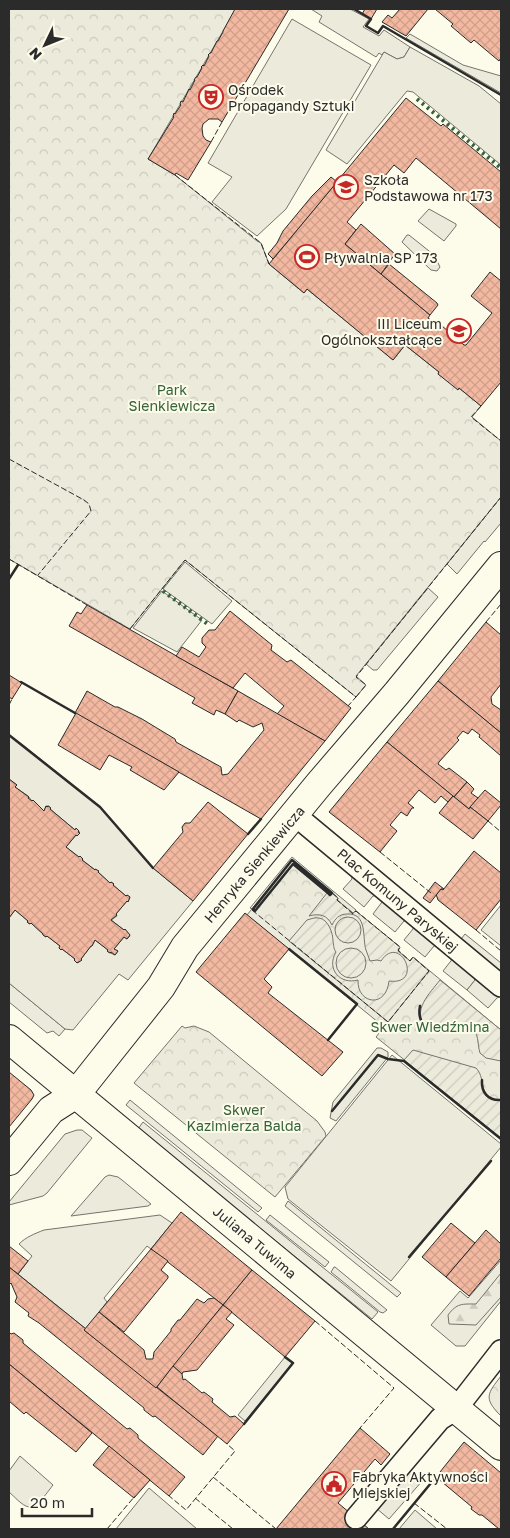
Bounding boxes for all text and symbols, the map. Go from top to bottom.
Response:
north arrow [20,20,70,70]
text: N [25,45,45,64]
place label: Ośrodek Propagandy Sztuki [228,81,354,114]
theatre icon: Ośrodek Propagandy Sztuki [198,84,224,110]
place label: Szkoła Podstawowa nr 173 [364,171,493,204]
school or university icon: Szkoła Podstawowa nr 173 [333,174,359,200]
sports icon: Pływalnia SP 173 [294,244,320,270]
place label: Pływalnia SP 173 [324,249,438,266]
place label: III Liceum Ogólnokształcące [321,315,442,348]
school or university icon: III Liceum Ogólnokształcące [446,318,472,344]
park label: Park Sienkiewicza [129,381,215,414]
street label: Henryka Sienkiewicza [200,802,308,926]
street label: Plac Komuny Paryskiej [334,844,462,956]
park label: Skwer Wiedźmina [370,1018,490,1035]
park label: Skwer Kazimierza Balda [187,1101,301,1134]
street label: Juliana Tuwima [210,1202,300,1282]
place label: Fabryka Aktywności Miejskiej [352,1468,488,1501]
public building icon: Fabryka Aktywności Miejskiej [321,1471,347,1497]
scale bar [22,1486,92,1518]
text: 20 m [30,1493,65,1511]

